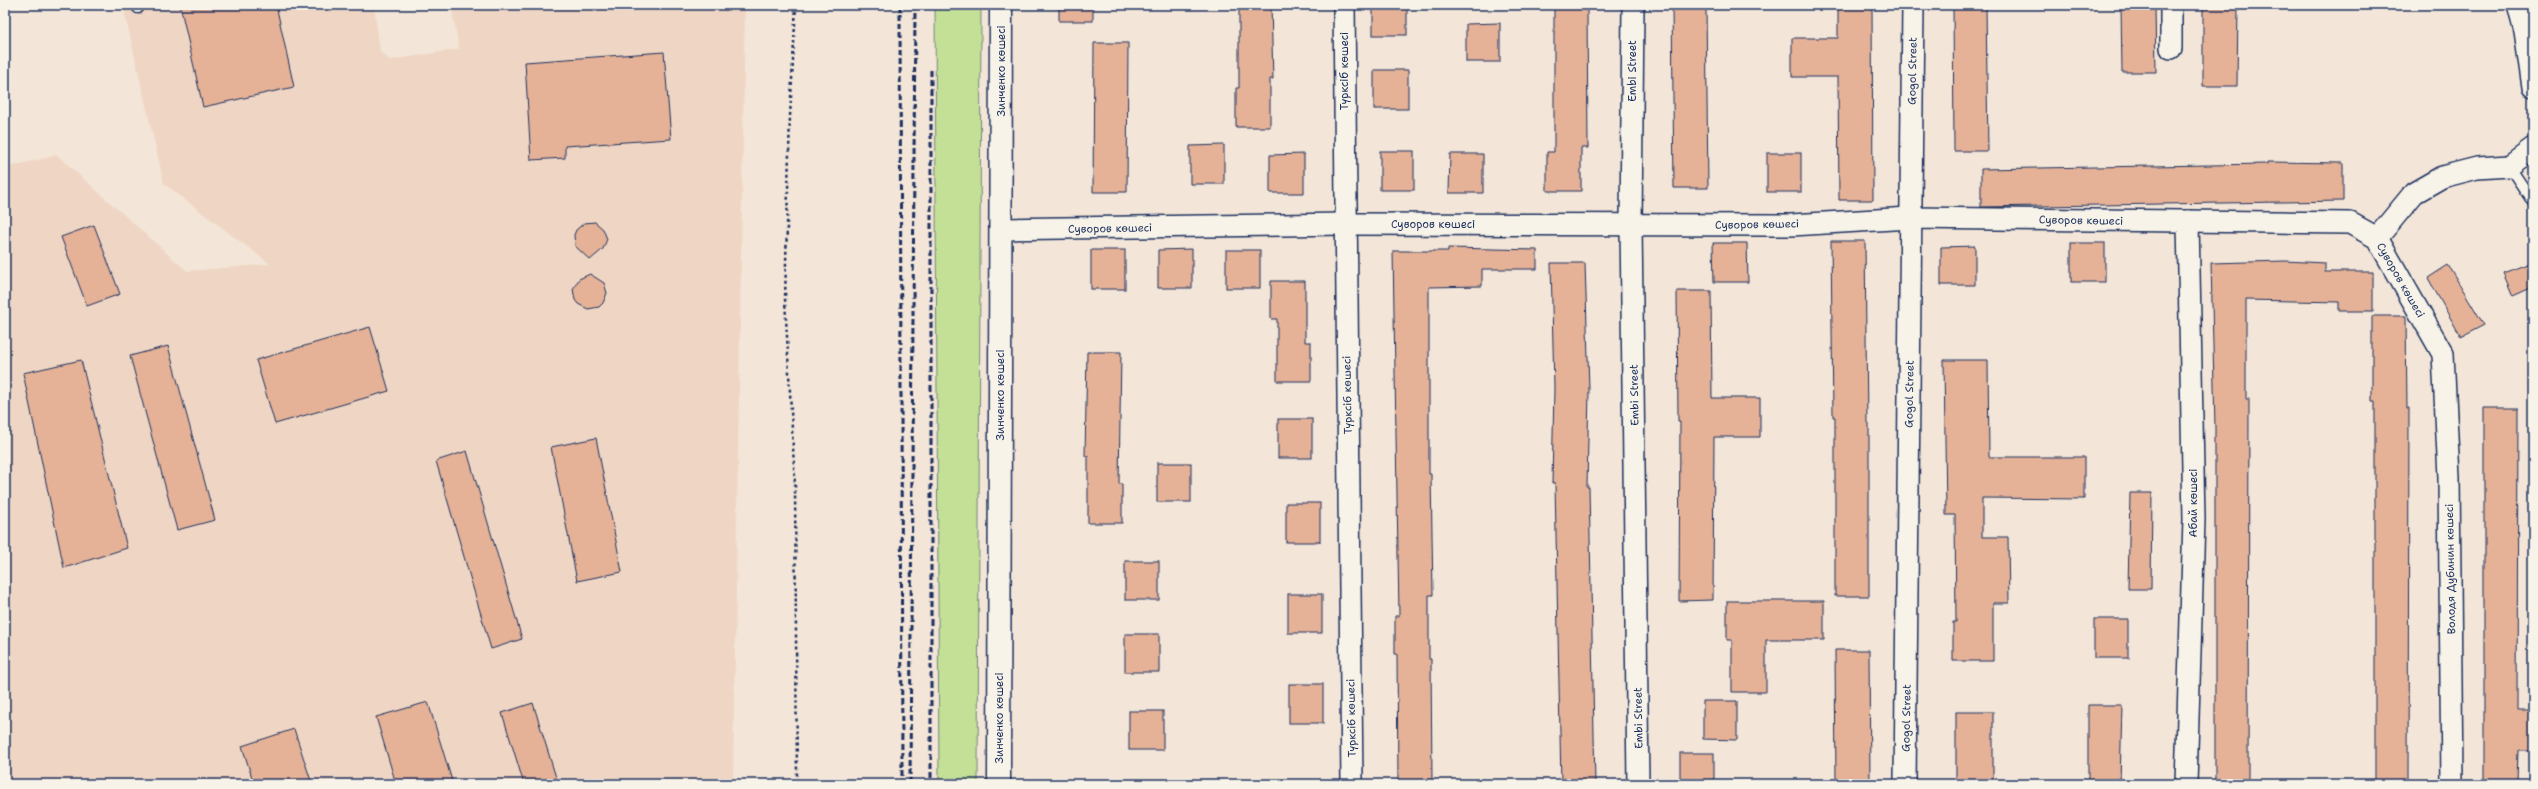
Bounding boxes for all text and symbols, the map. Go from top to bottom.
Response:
street label: Зинченко көшесі [994,25,1009,117]
street label: Түрксіб көшесі [1337,32,1352,110]
street label: Gogol Street [1904,37,1921,105]
street label: Embi Street [1625,40,1640,102]
street label: Суворов көшесі [2039,212,2123,229]
street label: Суворов көшесі [1715,216,1799,233]
street label: Суворов көшесі [1391,217,1475,232]
street label: Суворов көшесі [1068,220,1152,237]
street label: Суворов көшесі [2373,240,2428,320]
street label: Зинченко көшесі [993,349,1008,441]
street label: Түрксіб көшесі [1339,356,1356,434]
street label: Gogol Street [1901,360,1918,428]
street label: Embi Street [1626,364,1643,426]
street label: Абай көшесі [2186,469,2201,537]
street label: Володя Дубинин көшесі [2442,503,2459,635]
street label: Зинченко көшесі [992,672,1007,764]
street label: Түрксіб көшесі [1343,679,1360,757]
street label: Gogol Street [1898,684,1915,752]
street label: Embi Street [1630,687,1647,749]

